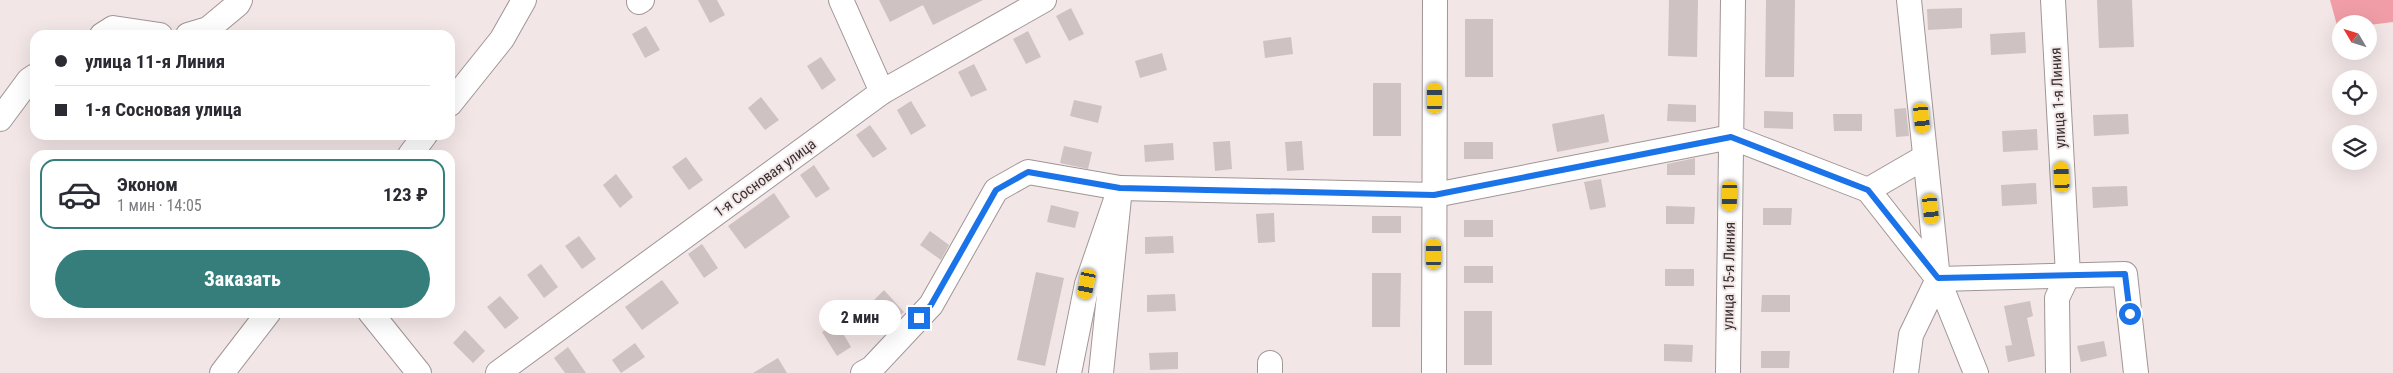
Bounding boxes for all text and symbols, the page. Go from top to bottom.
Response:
north arrow [2332,15,2378,60]
map controls [2332,15,2377,170]
street label: улица 1-я Линия [2046,47,2070,149]
text: улица 11-я Линия [85,50,225,73]
button: locate [2332,70,2377,115]
car [1427,83,1442,113]
text: 1-я Сосновая улица [85,98,242,121]
car [1912,102,1931,134]
button: layers [2332,125,2377,170]
street label: 1-я Сосновая улица [711,135,819,221]
car [2053,162,2070,192]
icon: car [57,172,102,217]
text: Эконом [117,173,178,196]
car [1722,181,1737,211]
text: 123 ₽ [383,183,428,206]
car [1921,193,1940,225]
text: 1 мин · 14:05 [117,196,202,215]
street label: улица 15-я Линия [1719,222,1739,330]
car [1426,239,1441,269]
button: Заказать [55,250,430,308]
car [1076,268,1097,300]
callout: 2 мин [819,300,902,336]
route start [2119,303,2141,325]
route end [908,307,930,329]
text: 2 мин [841,308,879,327]

